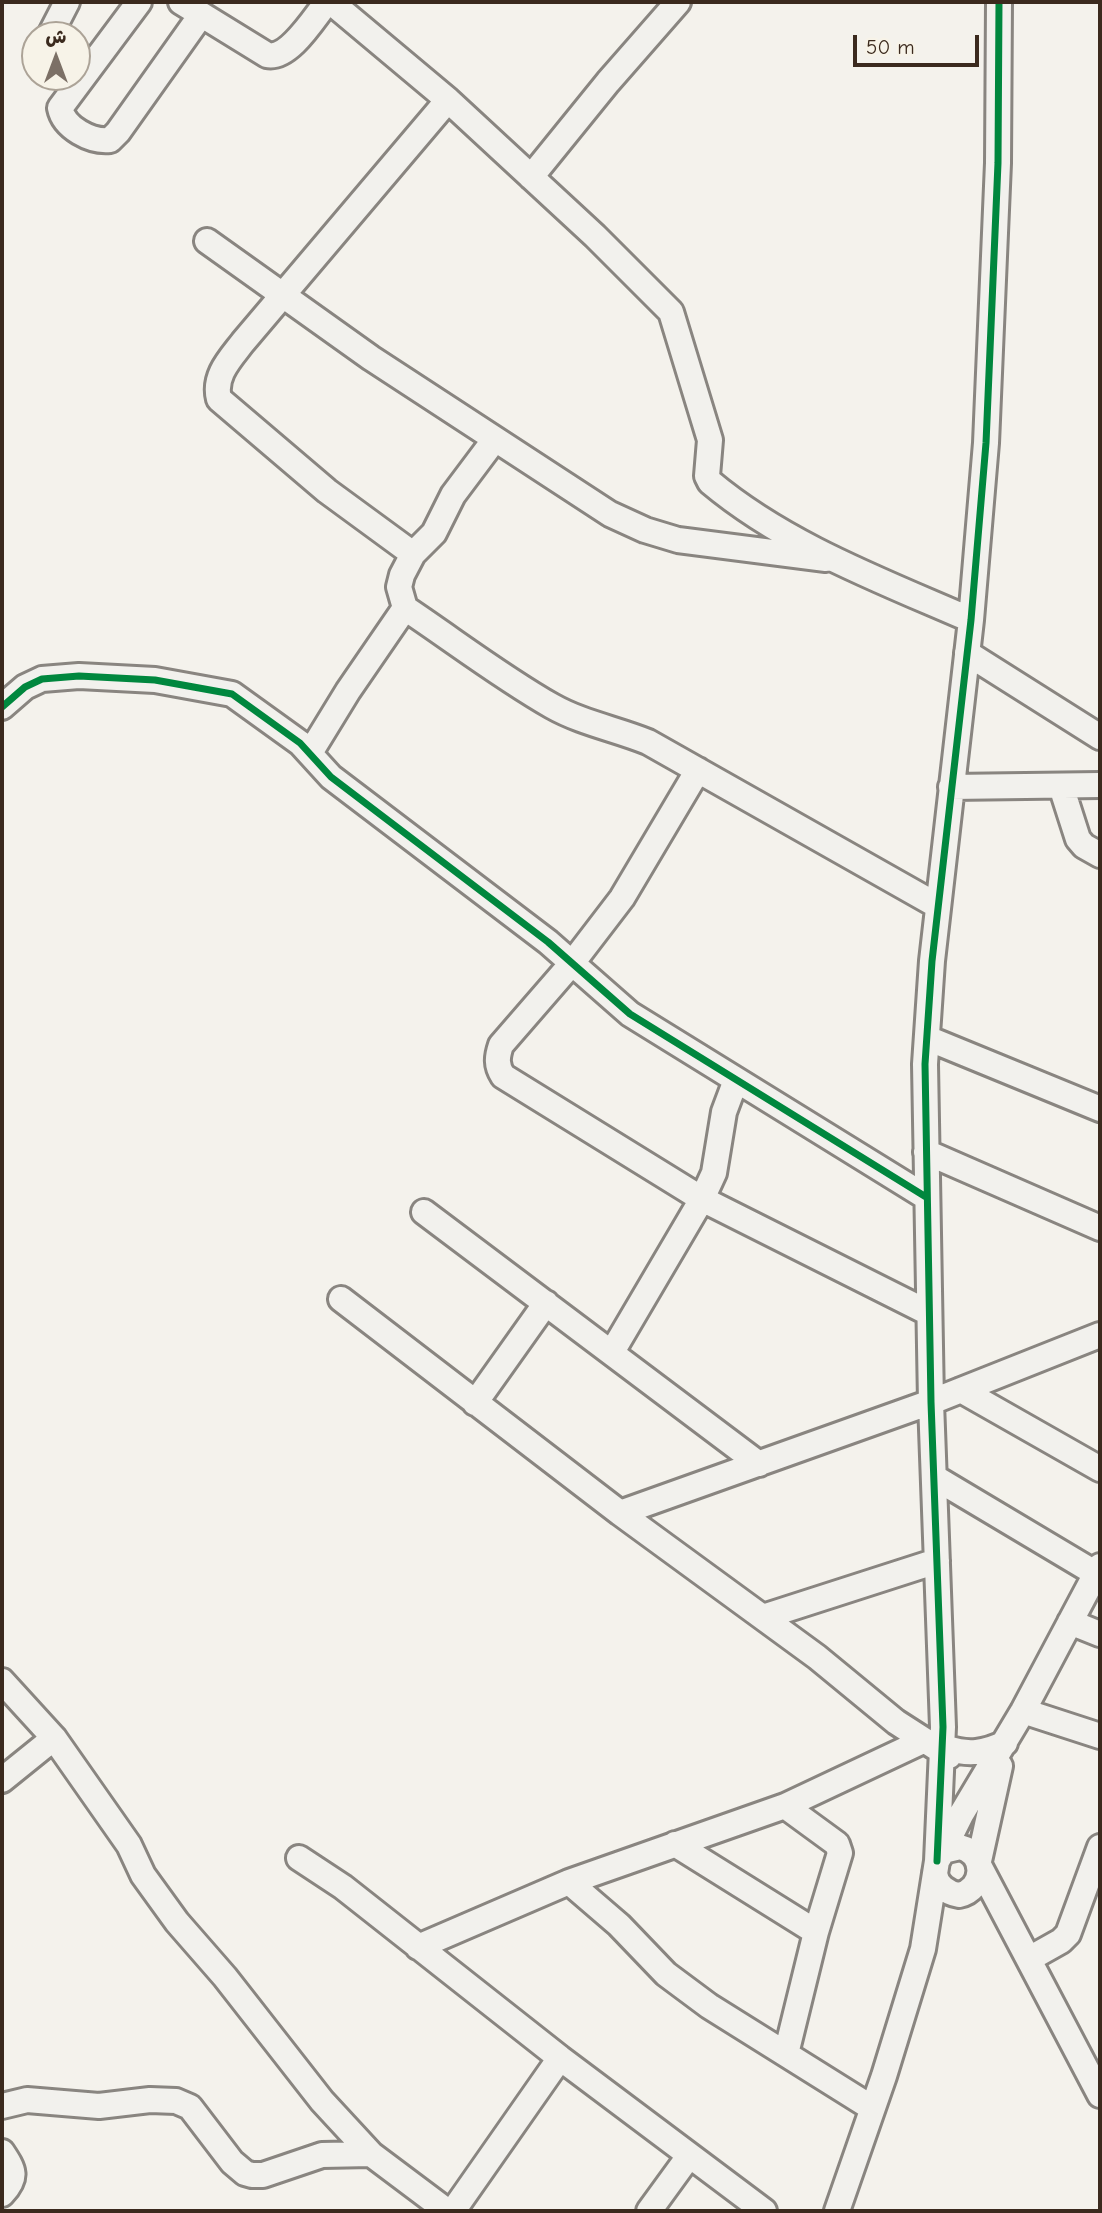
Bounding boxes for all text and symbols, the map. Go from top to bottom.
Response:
north arrow [21,21,91,91]
scale bar [857,21,983,65]
text: ش [46,26,66,48]
text: 50 m [866,35,915,59]

